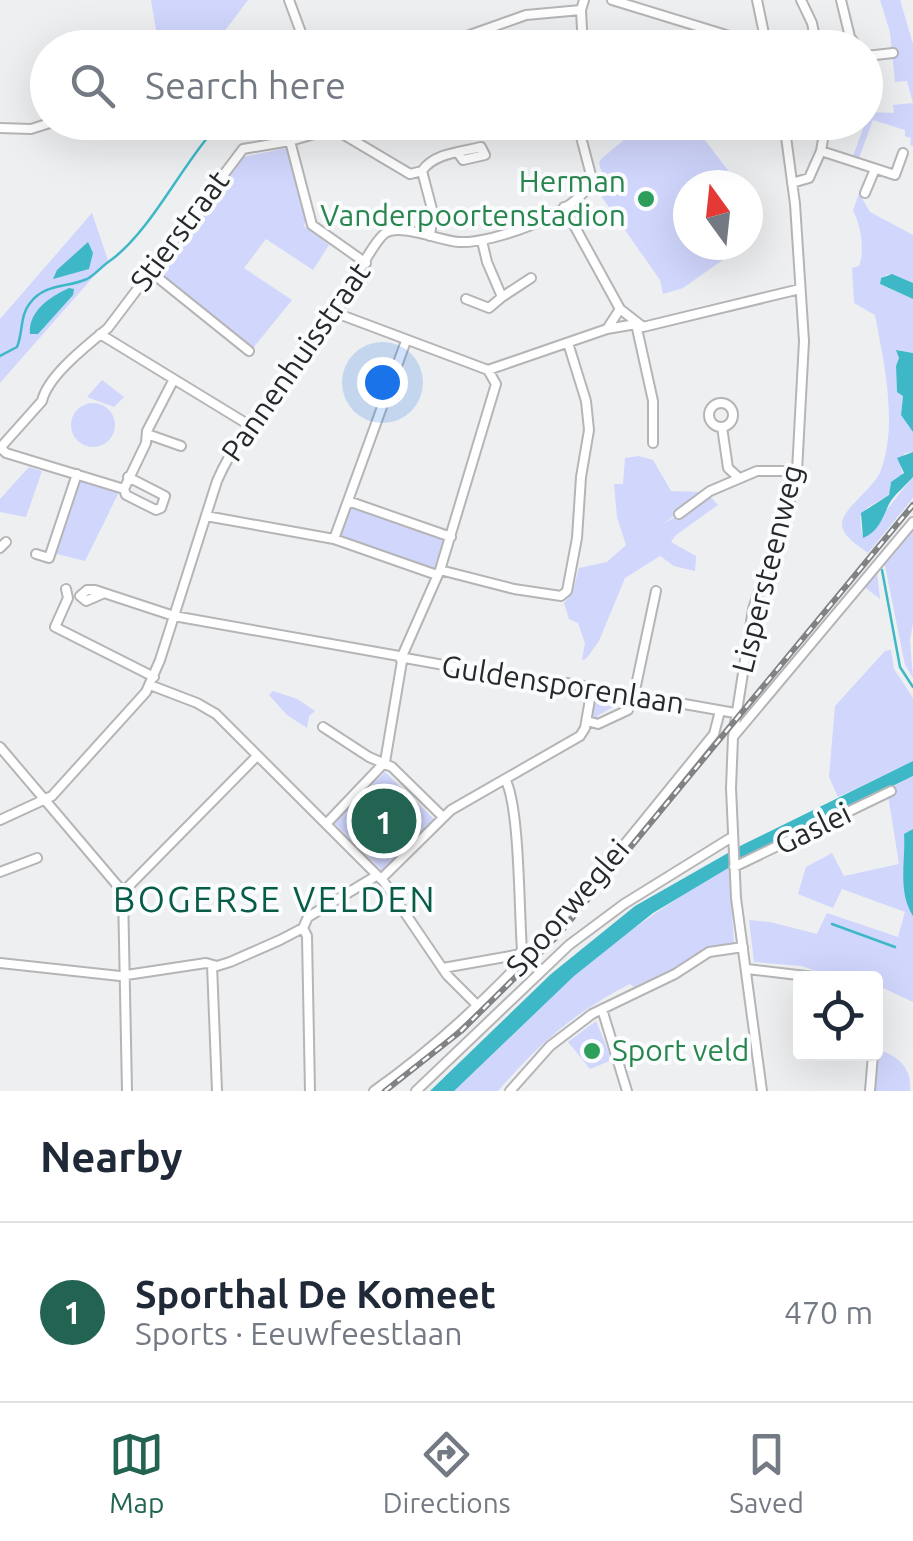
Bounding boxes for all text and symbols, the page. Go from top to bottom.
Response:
search box [30,30,883,140]
icon: search [65,58,120,113]
text: Search here [145,64,346,106]
street label: Stierstraat [123,163,235,297]
place label: Herman Vanderpoortenstadion [320,164,626,232]
north arrow [673,170,763,260]
marker: Herman Vanderpoortenstadion [635,188,657,210]
street label: Pannenhuisstraat [214,256,376,467]
your location [357,357,408,408]
street label: Lispersteenweg [725,461,809,676]
street label: Guldensporenlaan [439,648,687,720]
pin: 1 [352,784,416,858]
street label: Gaslei [769,795,856,861]
street label: Spoorweglei [499,832,636,982]
district label: BOGERSE VELDEN [113,879,437,919]
map controls [793,971,883,1061]
button: locate [793,971,883,1061]
place label: Sport veld [612,1033,749,1067]
marker: Sport veld [581,1040,603,1062]
text: Nearby [40,1133,183,1180]
text: Sporthal De Komeet [135,1273,496,1315]
text: 1 [63,1294,82,1330]
text: 470 m [784,1294,873,1330]
text: Sports · Eeuwfeestlaan [135,1315,463,1351]
tab: Map [109,1427,164,1518]
tab: Directions [383,1427,511,1518]
tab: Saved [729,1427,804,1518]

